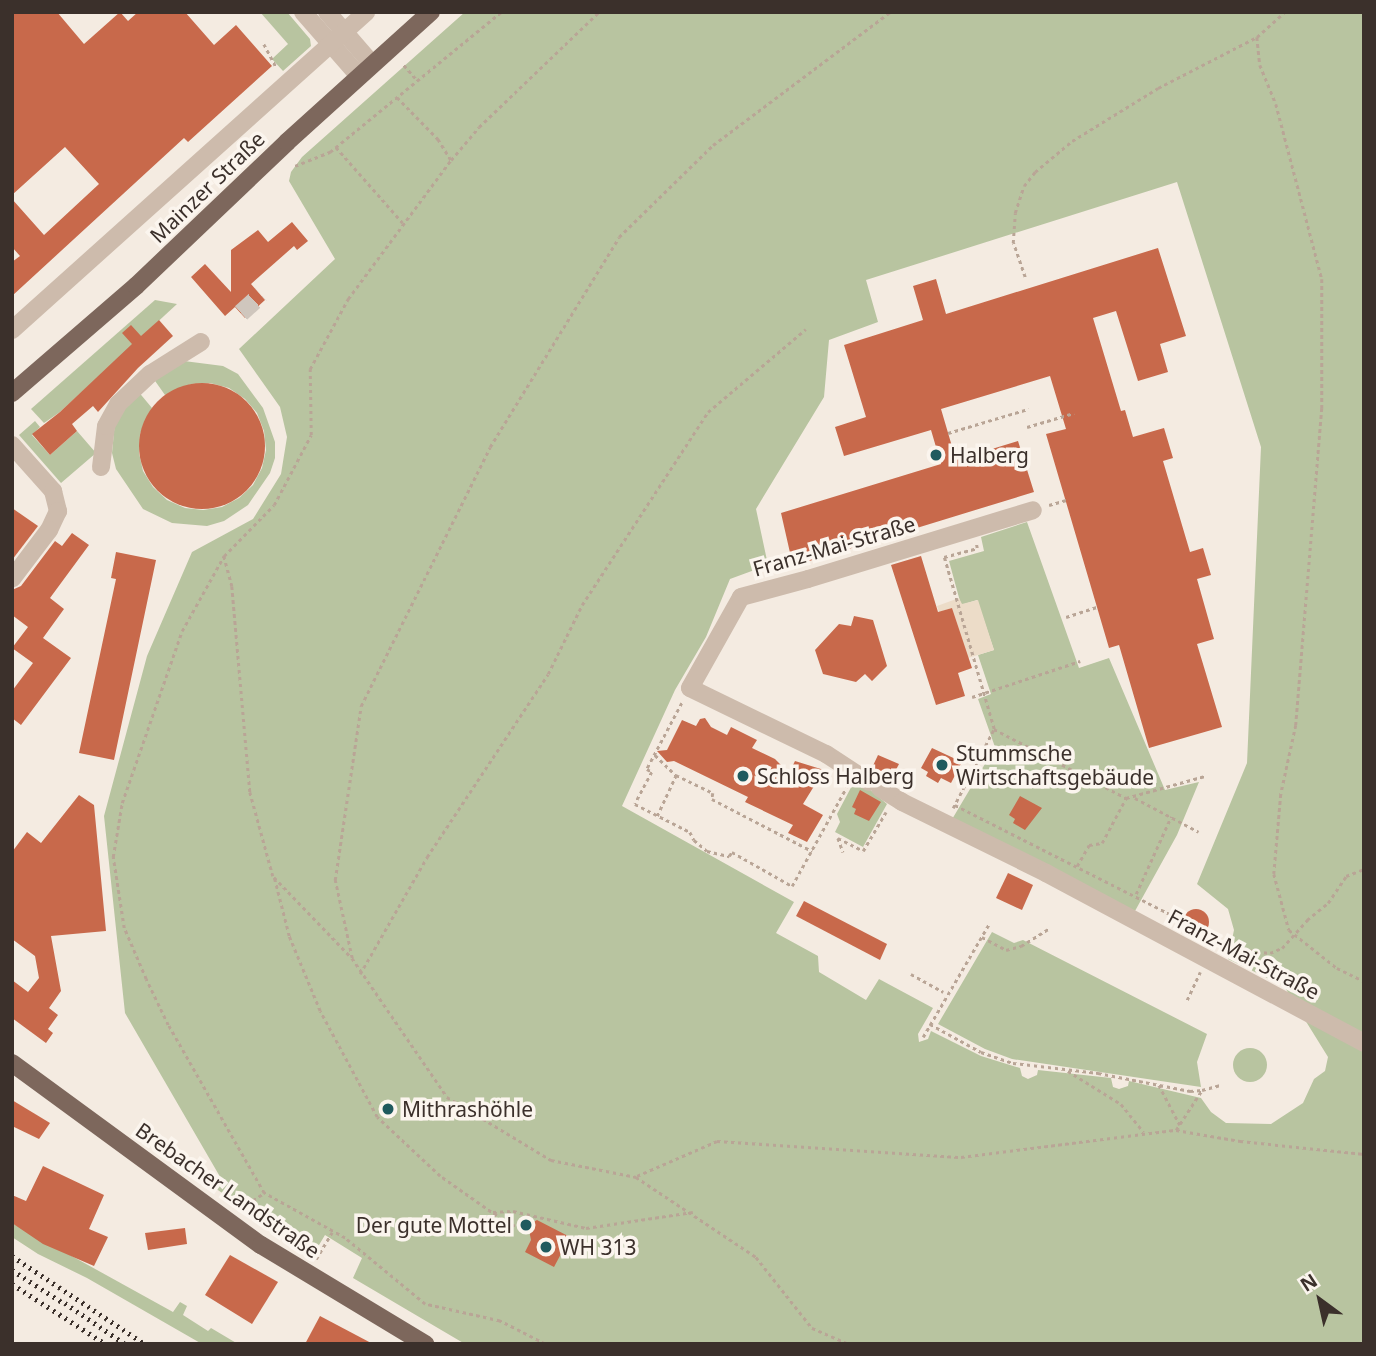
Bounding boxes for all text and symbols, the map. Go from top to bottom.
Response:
street label: Mainzer Straße [145,126,269,248]
place label: Halberg [950,442,1029,468]
marker: Halberg [928,447,944,463]
street label: Franz-Mai-Straße [750,511,918,581]
place label: Stummsche Wirtschaftsgebäude [956,740,1154,790]
marker: Stummsche Wirtschaftsgebäude [934,757,950,773]
place label: Schloss Halberg [757,763,914,789]
marker: Schloss Halberg [735,768,751,784]
street label: Franz-Mai-Straße [1164,903,1324,1005]
place label: Mithrashöhle [402,1096,533,1122]
marker: Mithrashöhle [380,1101,396,1117]
street label: Brebacher Landstraße [131,1117,325,1263]
place label: Der gute Mottel [356,1212,512,1238]
marker: Der gute Mottel [518,1217,534,1233]
place label: WH 313 [560,1234,637,1260]
marker: WH 313 [538,1239,554,1255]
north arrow [1285,1265,1355,1335]
text: N [1295,1267,1322,1298]

